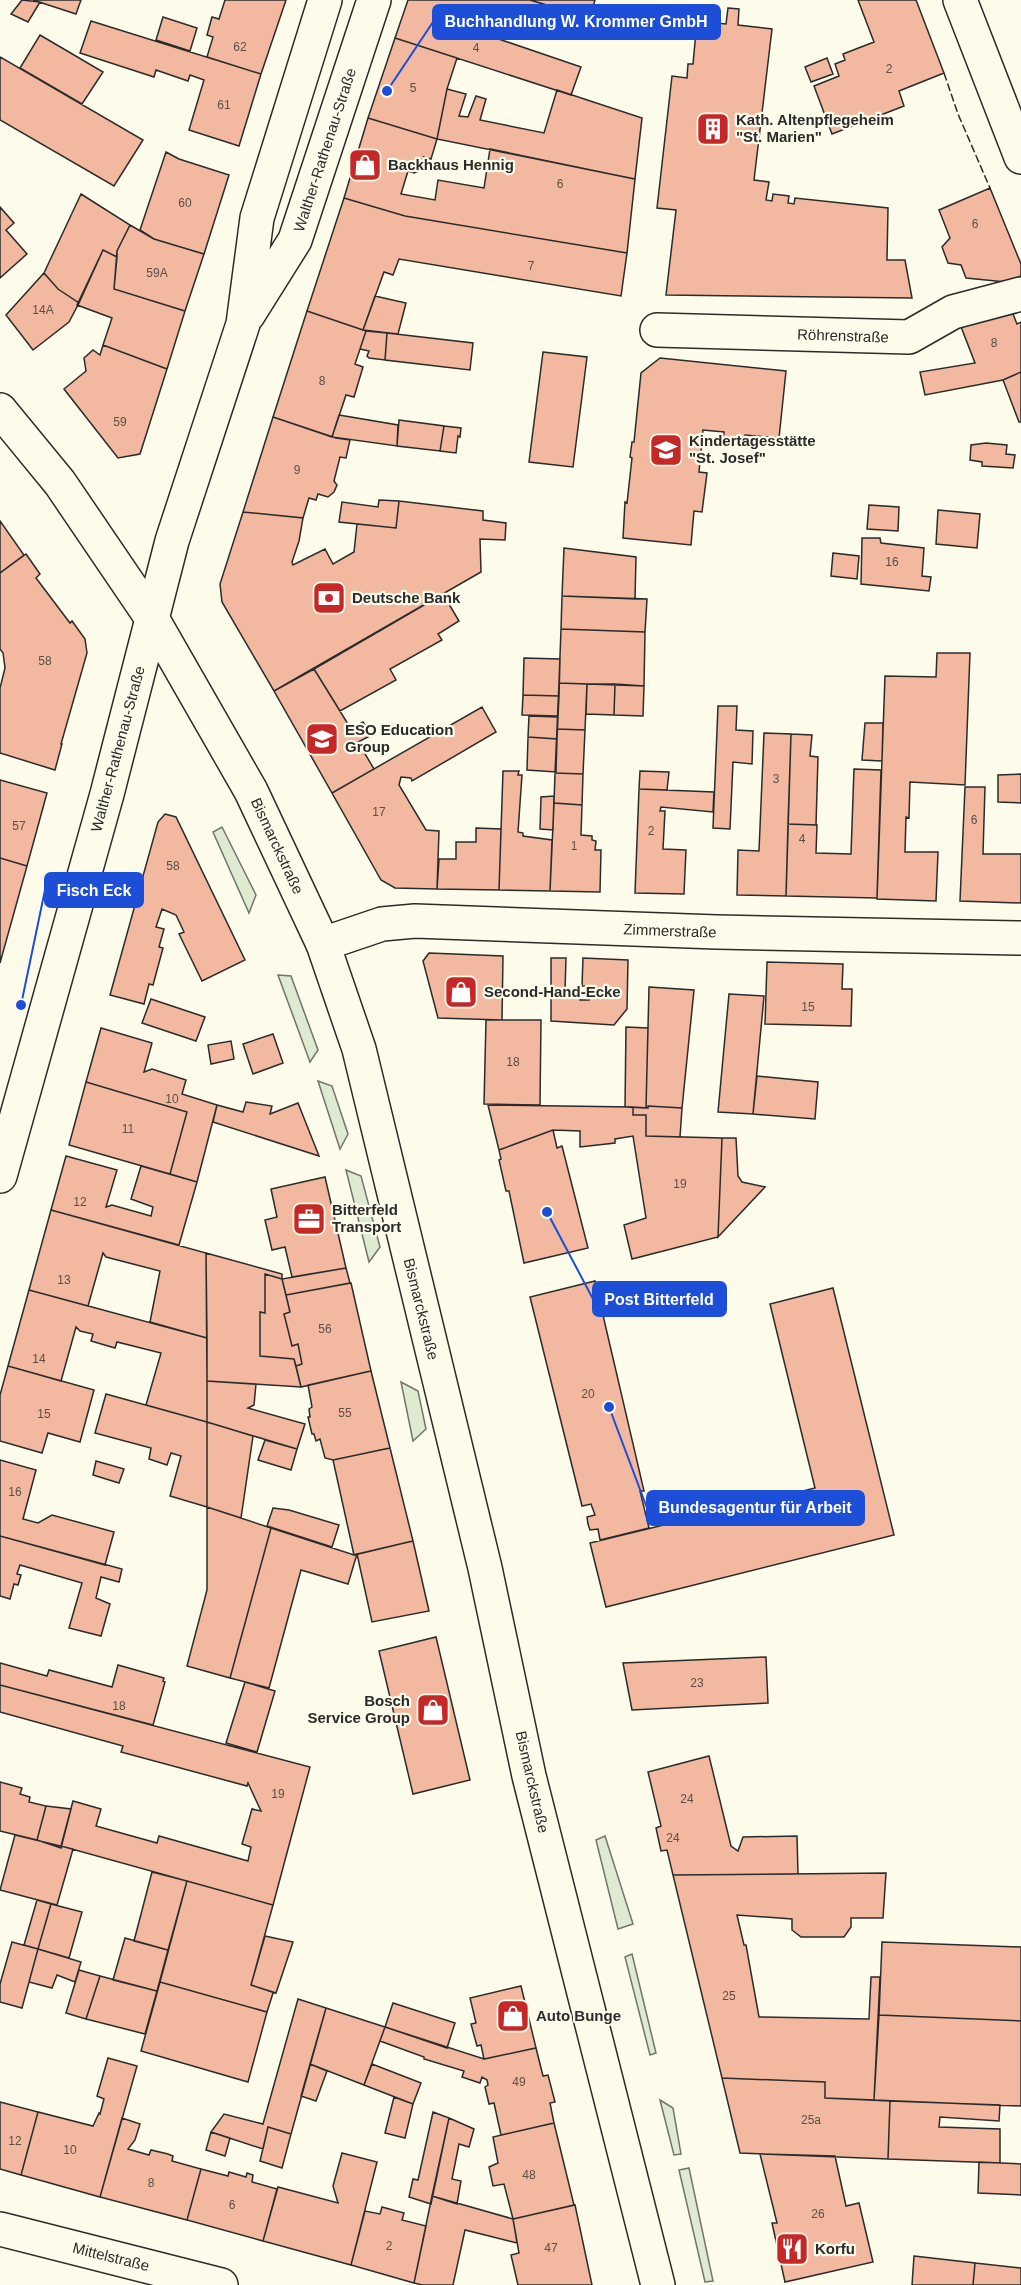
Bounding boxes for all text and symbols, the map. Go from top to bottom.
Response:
callout: Buchhandlung W. Krommer GmbH [433,5,720,39]
text: Buchhandlung W. Krommer GmbH [444,13,708,30]
house number: 62 [233,40,247,54]
house number: 4 [473,41,480,55]
house number: 2 [886,62,893,76]
street label: Walther-Rathenau-Straße [290,66,359,234]
house number: 5 [410,81,417,95]
house number: 61 [217,98,231,112]
building icon: Kath. Altenpflegeheim "St. Marien" [695,111,731,147]
place label: Kath. Altenpflegeheim "St. Marien" [736,111,894,145]
shop icon: Backhaus Hennig [347,147,383,183]
place label: Backhaus Hennig [388,156,514,173]
house number: 6 [557,177,564,191]
house number: 60 [178,196,192,210]
house number: 6 [972,217,979,231]
house number: 7 [528,259,535,273]
house number: 59A [146,266,168,280]
house number: 14A [32,303,54,317]
street label: Röhrenstraße [797,325,889,346]
house number: 8 [991,336,998,350]
house number: 8 [319,374,326,388]
house number: 59 [113,415,127,429]
school or university icon: Kindertagesstätte "St. Josef" [648,432,684,468]
place label: Kindertagesstätte "St. Josef" [689,432,816,466]
house number: 9 [294,463,301,477]
house number: 16 [885,555,899,569]
bank icon: Deutsche Bank [311,580,347,616]
place label: Deutsche Bank [352,589,461,606]
house number: 58 [38,654,52,668]
street label: Walther-Rathenau-Straße [87,664,148,834]
school or university icon: ESO Education Group [304,721,340,757]
place label: ESO Education Group [345,721,453,755]
house number: 3 [773,772,780,786]
street label: Bismarckstraße [248,795,307,897]
house number: 17 [372,805,386,819]
house number: 6 [971,813,978,827]
house number: 57 [12,819,26,833]
house number: 2 [648,824,655,838]
house number: 4 [799,832,806,846]
house number: 1 [571,839,578,853]
house number: 58 [166,859,180,873]
callout: Fisch Eck [45,873,143,907]
text: Fisch Eck [57,882,131,899]
street label: Zimmerstraße [623,920,717,941]
shop icon: Second-Hand-Ecke [443,974,479,1010]
place label: Second-Hand-Ecke [484,983,621,1000]
house number: 15 [801,1000,815,1014]
house number: 18 [506,1055,520,1069]
house number: 10 [165,1092,179,1106]
house number: 11 [122,1122,135,1136]
house number: 19 [673,1177,687,1191]
house number: 12 [73,1195,87,1209]
office icon: Bitterfeld Transport [291,1201,327,1237]
place label: Bitterfeld Transport [332,1201,401,1235]
street label: Bismarckstraße [401,1256,442,1361]
house number: 13 [57,1273,71,1287]
callout: Post Bitterfeld [593,1282,726,1316]
text: Post Bitterfeld [604,1291,714,1308]
house number: 56 [318,1322,332,1336]
house number: 14 [32,1352,46,1366]
house number: 20 [581,1387,595,1401]
house number: 55 [338,1406,352,1420]
house number: 15 [37,1407,51,1421]
house number: 16 [8,1485,22,1499]
callout: Bundesagentur für Arbeit [647,1491,864,1525]
text: Bundesagentur für Arbeit [658,1499,852,1516]
house number: 23 [690,1676,704,1690]
place label: Bosch Service Group [307,1692,410,1726]
shop icon: Bosch Service Group [415,1692,451,1728]
house number: 18 [112,1699,126,1713]
street label: Bismarckstraße [512,1729,552,1835]
house number: 19 [271,1787,285,1801]
house number: 24 [680,1792,694,1806]
house number: 24 [666,1831,680,1845]
house number: 25 [722,1989,736,2003]
shop icon: Auto Bunge [495,1998,531,2034]
place label: Auto Bunge [536,2007,621,2024]
house number: 49 [512,2075,526,2089]
house number: 25a [801,2113,821,2127]
house number: 12 [8,2134,22,2148]
house number: 10 [63,2143,77,2157]
house number: 48 [522,2168,536,2182]
house number: 8 [148,2176,155,2190]
house number: 6 [229,2198,236,2212]
house number: 26 [811,2207,825,2221]
restaurant icon: Korfu [774,2231,810,2267]
street label: Mittelstraße [71,2239,151,2274]
house number: 2 [386,2239,393,2253]
place label: Korfu [815,2240,855,2257]
house number: 47 [544,2241,558,2255]

